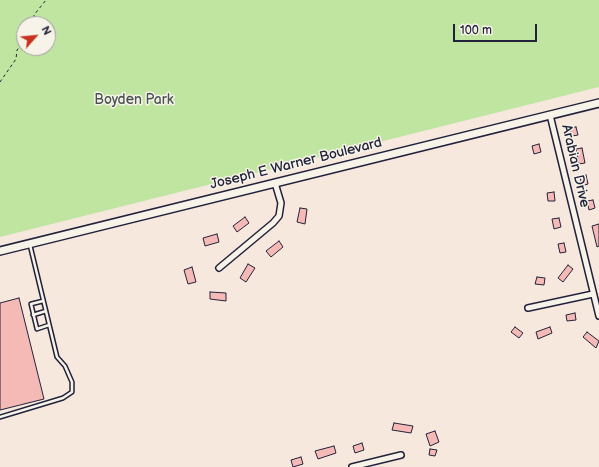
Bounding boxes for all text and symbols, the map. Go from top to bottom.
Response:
north arrow [16,16,56,56]
scale bar [455,16,539,42]
text: 100 m [460,23,492,38]
text: N [39,24,54,37]
park label: Boyden Park [94,92,174,108]
street label: Arabian Drive [557,123,593,209]
street label: Joseph E Warner Boulevard [208,134,384,194]

